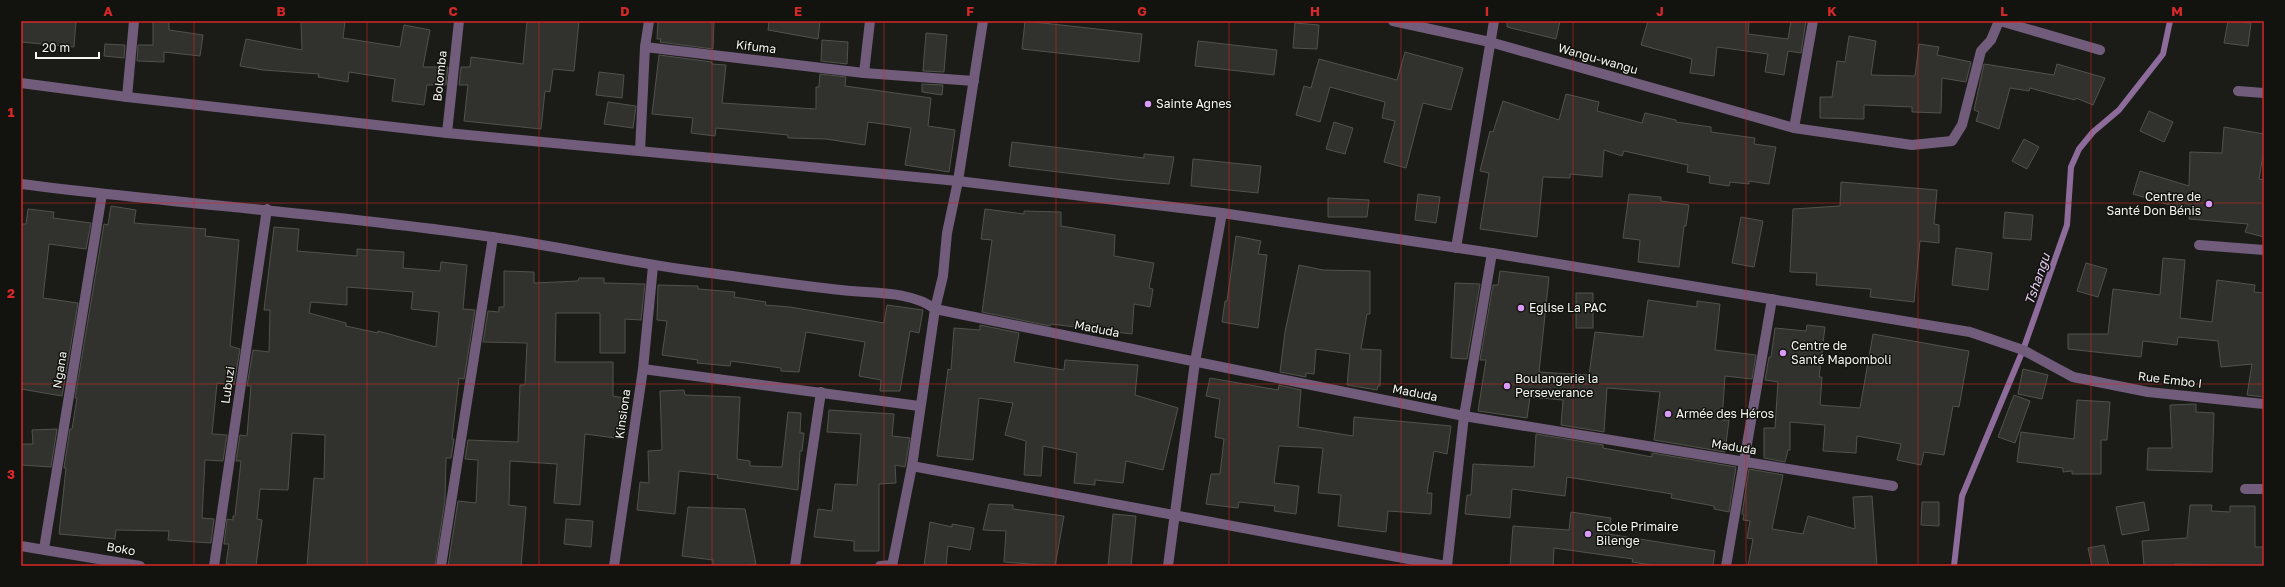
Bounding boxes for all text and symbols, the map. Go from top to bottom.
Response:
text: A [103,3,113,19]
text: B [276,3,286,19]
text: C [448,3,458,19]
text: D [620,3,630,19]
text: E [794,3,802,19]
text: F [966,3,974,19]
text: G [1137,3,1147,19]
text: H [1310,3,1320,19]
text: I [1485,3,1489,19]
text: J [1656,3,1664,19]
text: K [1827,3,1837,19]
text: L [2000,3,2008,19]
text: M [2171,3,2183,19]
scale bar [36,34,99,60]
street label: Kifuma [735,37,777,56]
text: 20 m [42,40,70,55]
street label: Wangu-wangu [1556,40,1640,77]
street label: Bolomba [429,50,450,102]
place label: Sainte Agnes [1156,96,1232,111]
marker: Sainte Agnes [1143,99,1153,109]
text: 1 [8,104,15,120]
place label: Centre de Santé Don Bénis [2107,189,2201,218]
marker: Centre de Santé Don Bénis [2204,199,2214,209]
water label: Tshangu [2021,250,2054,307]
text: 2 [7,285,15,301]
place label: Eglise La PAC [1529,300,1607,315]
marker: Eglise La PAC [1516,303,1526,313]
street label: Maduda [1073,317,1121,340]
place label: Centre de Santé Mapomboli [1791,338,1891,367]
marker: Centre de Santé Mapomboli [1778,348,1788,358]
street label: Ngana [49,350,70,390]
street label: Lubuzi [217,365,238,405]
street label: Rue Embo I [2137,368,2203,391]
place label: Boulangerie la Perseverance [1515,371,1598,400]
street label: Maduda [1391,381,1439,404]
marker: Boulangerie la Perseverance [1502,381,1512,391]
street label: Kinsiona [612,388,633,440]
place label: Armée des Héros [1676,406,1774,421]
marker: Armée des Héros [1663,409,1673,419]
street label: Maduda [1710,436,1758,458]
text: 3 [7,466,15,482]
place label: Ecole Primaire Bilenge [1596,519,1679,548]
marker: Ecole Primaire Bilenge [1583,529,1593,539]
street label: Boko [106,539,137,558]

